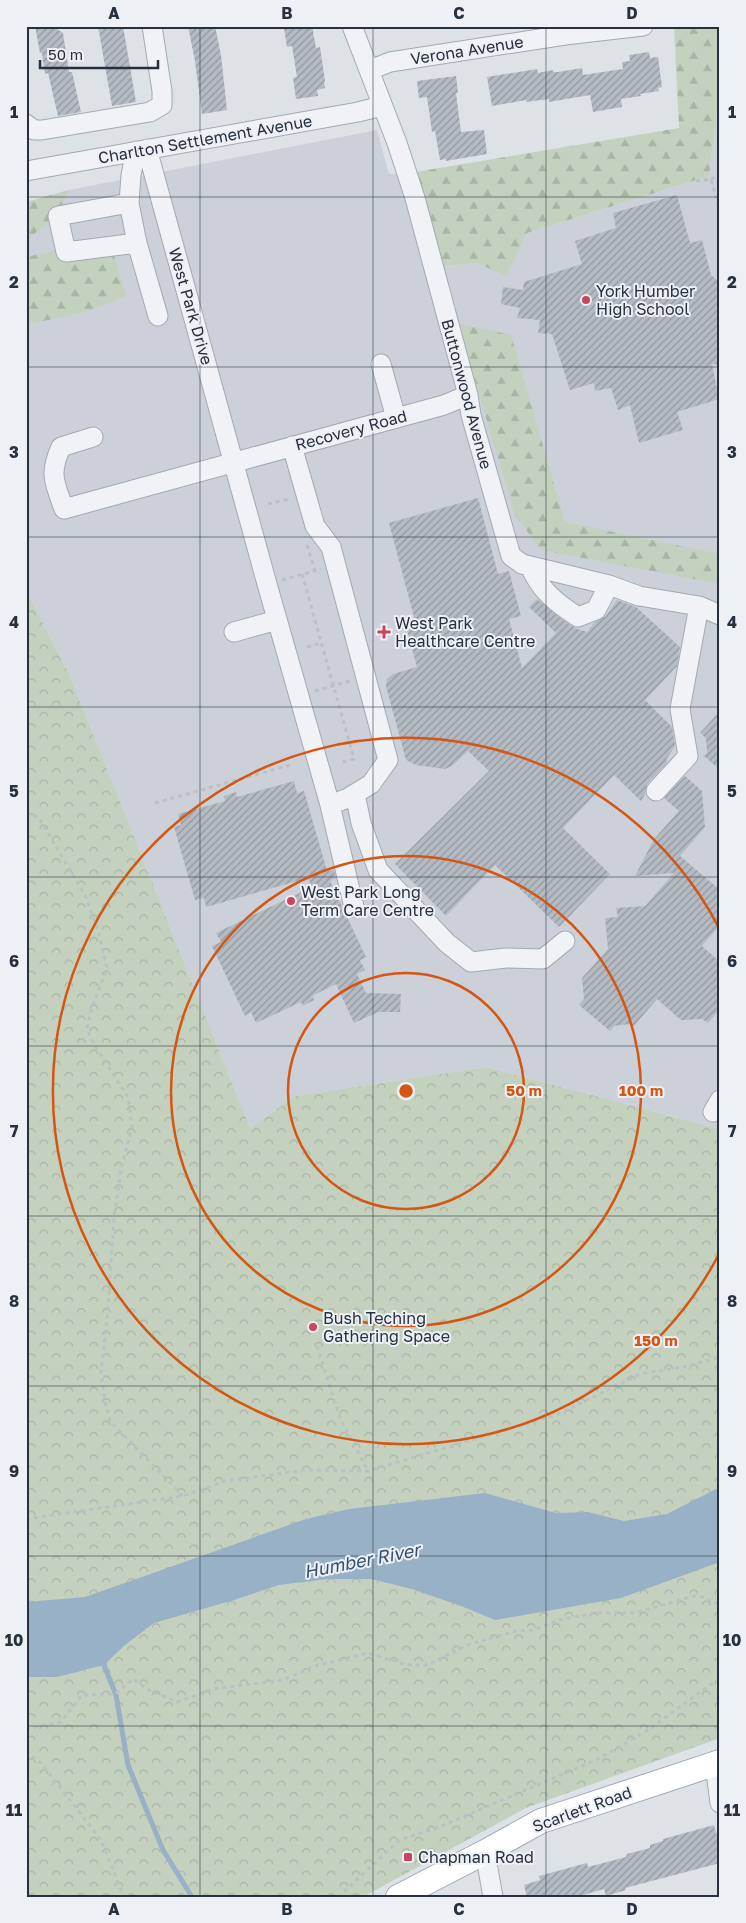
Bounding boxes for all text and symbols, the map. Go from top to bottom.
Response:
text: A [108,3,120,23]
text: B [281,3,293,23]
text: C [453,3,465,23]
text: D [626,3,638,23]
street label: Verona Avenue [409,31,525,69]
scale bar [40,38,158,70]
text: 50 m [48,45,83,63]
text: 1 [10,102,18,122]
text: 1 [728,102,736,122]
street label: Charlton Settlement Avenue [96,110,314,168]
street label: West Park Drive [165,245,217,367]
text: 2 [9,272,19,292]
text: 2 [727,272,737,292]
place label: York Humber High School [596,281,695,319]
marker: York Humber High School [580,294,592,306]
street label: Buttonwood Avenue [437,317,497,471]
street label: Recovery Road [293,405,409,455]
text: 3 [9,442,19,462]
text: 3 [727,442,737,462]
text: 4 [9,612,19,632]
text: 4 [727,612,737,632]
place label: West Park Healthcare Centre [395,613,535,651]
marker: West Park Healthcare Centre [377,625,391,639]
text: 5 [9,781,19,801]
text: 5 [727,781,737,801]
place label: West Park Long Term Care Centre [301,882,434,920]
marker: West Park Long Term Care Centre [285,895,297,907]
text: 6 [9,951,19,971]
text: 6 [727,951,737,971]
text: 50 m [506,1081,542,1099]
text: 100 m [619,1081,663,1099]
centre of rings [397,1082,415,1100]
text: 7 [10,1121,19,1141]
text: 7 [728,1121,737,1141]
text: 8 [9,1291,19,1311]
text: 8 [727,1291,737,1311]
place label: Bush Teching Gathering Space [323,1308,450,1346]
marker: Bush Teching Gathering Space [307,1321,319,1333]
text: 150 m [634,1331,678,1349]
text: 9 [9,1461,19,1481]
text: 9 [727,1461,737,1481]
water label: Humber River [302,1537,425,1582]
text: 10 [5,1630,23,1650]
text: 10 [723,1630,741,1650]
street label: Scarlett Road [530,1782,634,1836]
text: 11 [6,1800,22,1820]
text: 11 [724,1800,740,1820]
place label: Chapman Road [418,1847,534,1867]
marker: Chapman Road [402,1851,414,1863]
text: A [108,1899,120,1919]
text: B [281,1899,293,1919]
text: C [453,1899,465,1919]
text: D [626,1899,638,1919]

